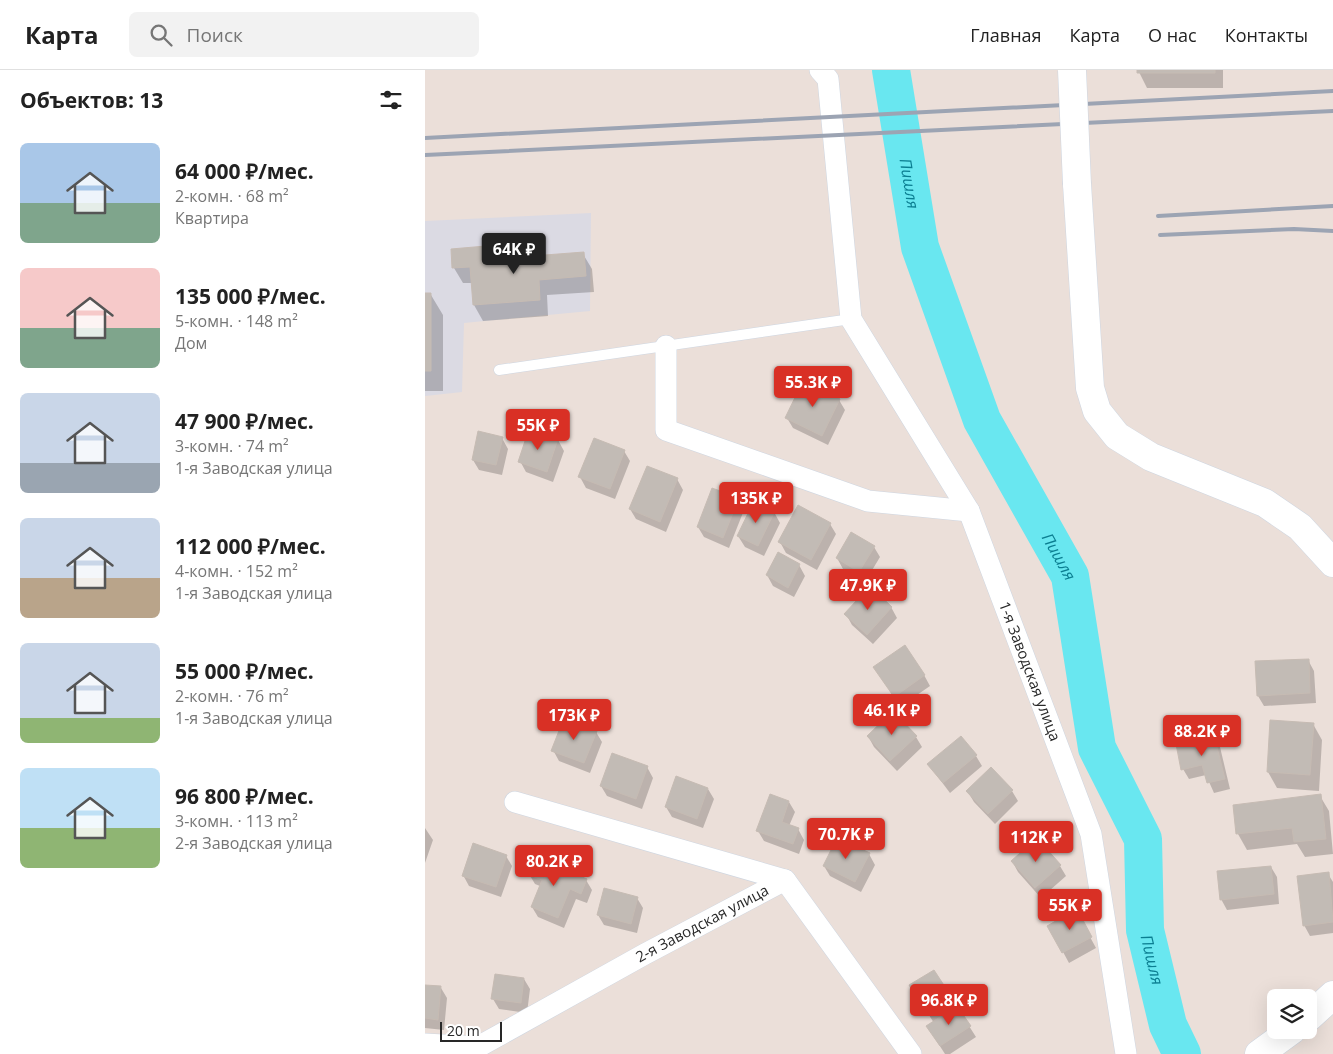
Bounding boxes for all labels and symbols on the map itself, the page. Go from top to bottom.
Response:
water label: Пишля [895,156,925,210]
pin: 64K ₽ [479,232,549,275]
pin: 55.3K ₽ [767,366,859,408]
pin: 55K ₽ [503,408,573,451]
pin: 135K ₽ [715,482,797,524]
water label: Пишля [1037,529,1081,584]
pin: 47.9K ₽ [822,568,914,611]
street label: 1-я Заводская улица [995,598,1066,744]
pin: 46.1K ₽ [846,694,938,736]
pin: 173K ₽ [533,698,615,741]
pin: 88.2K ₽ [1156,714,1248,757]
pin: 70.7K ₽ [800,818,892,860]
pin: 112K ₽ [995,820,1077,863]
pin: 80.2K ₽ [508,844,600,887]
street label: 2-я Заводская улица [632,879,772,966]
pin: 55K ₽ [1035,888,1105,931]
water label: Пишля [1136,932,1169,987]
pin: 96.8K ₽ [903,984,995,1026]
scale bar [440,1019,503,1042]

